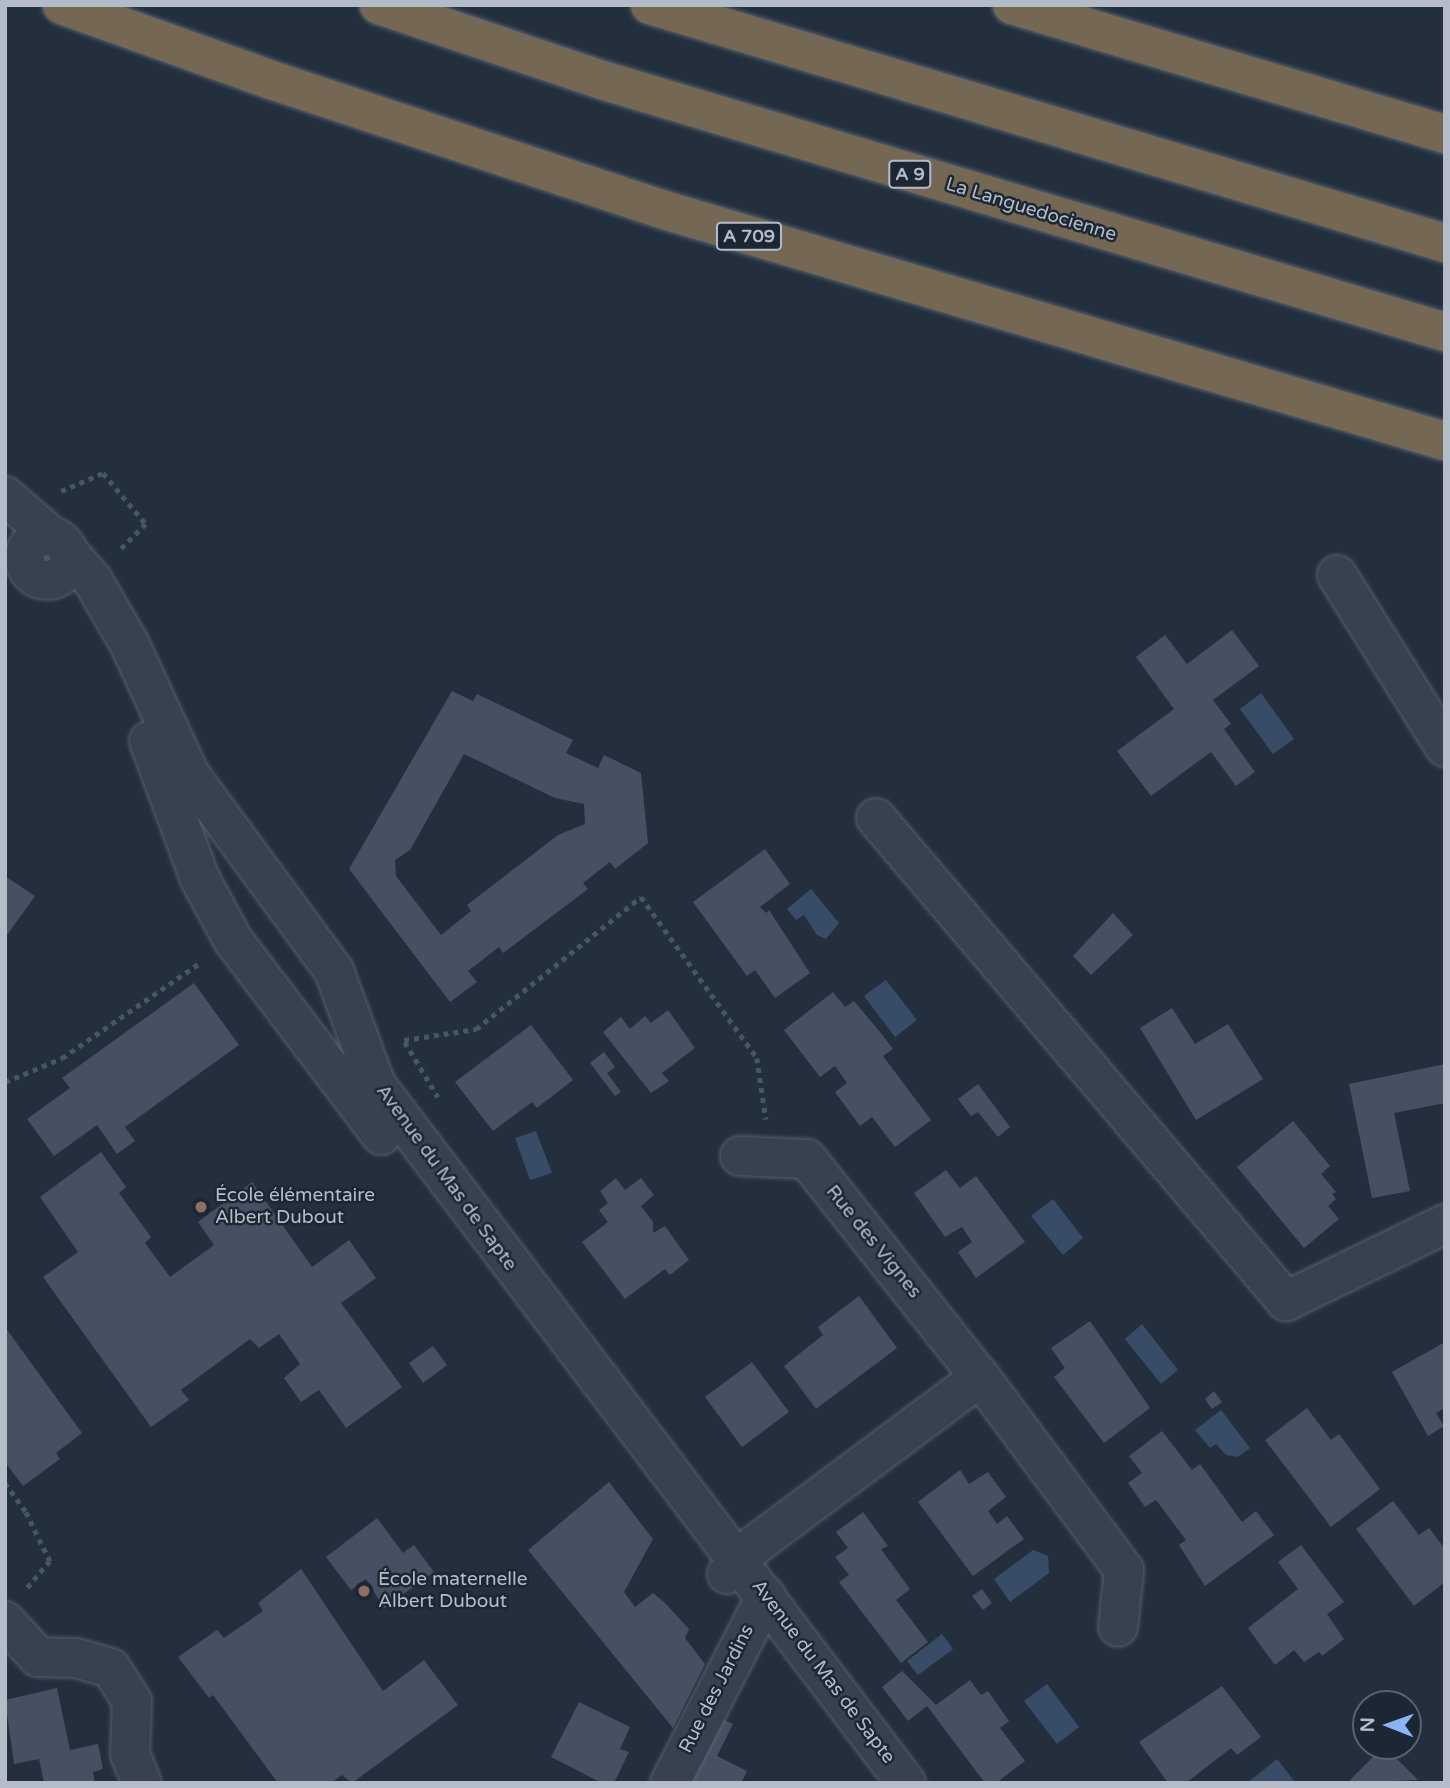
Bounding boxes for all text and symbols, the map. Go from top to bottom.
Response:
road number: A 9 [887,160,933,188]
street label: La Languedocienne [943,173,1119,247]
road number: A 709 [716,222,782,250]
street label: Avenue du Mas de Sapte [371,1081,521,1275]
street label: Rue des Vignes [820,1181,926,1303]
place label: École élémentaire Albert Dubout [215,1185,375,1229]
marker: École élémentaire Albert Dubout [193,1199,209,1215]
place label: École maternelle Albert Dubout [378,1569,527,1613]
street label: Avenue du Mas de Sapte [746,1576,900,1768]
marker: École maternelle Albert Dubout [356,1583,372,1599]
street label: Rue des Jardins [675,1621,759,1757]
north arrow [1352,1690,1422,1760]
text: N [1357,1717,1379,1732]

